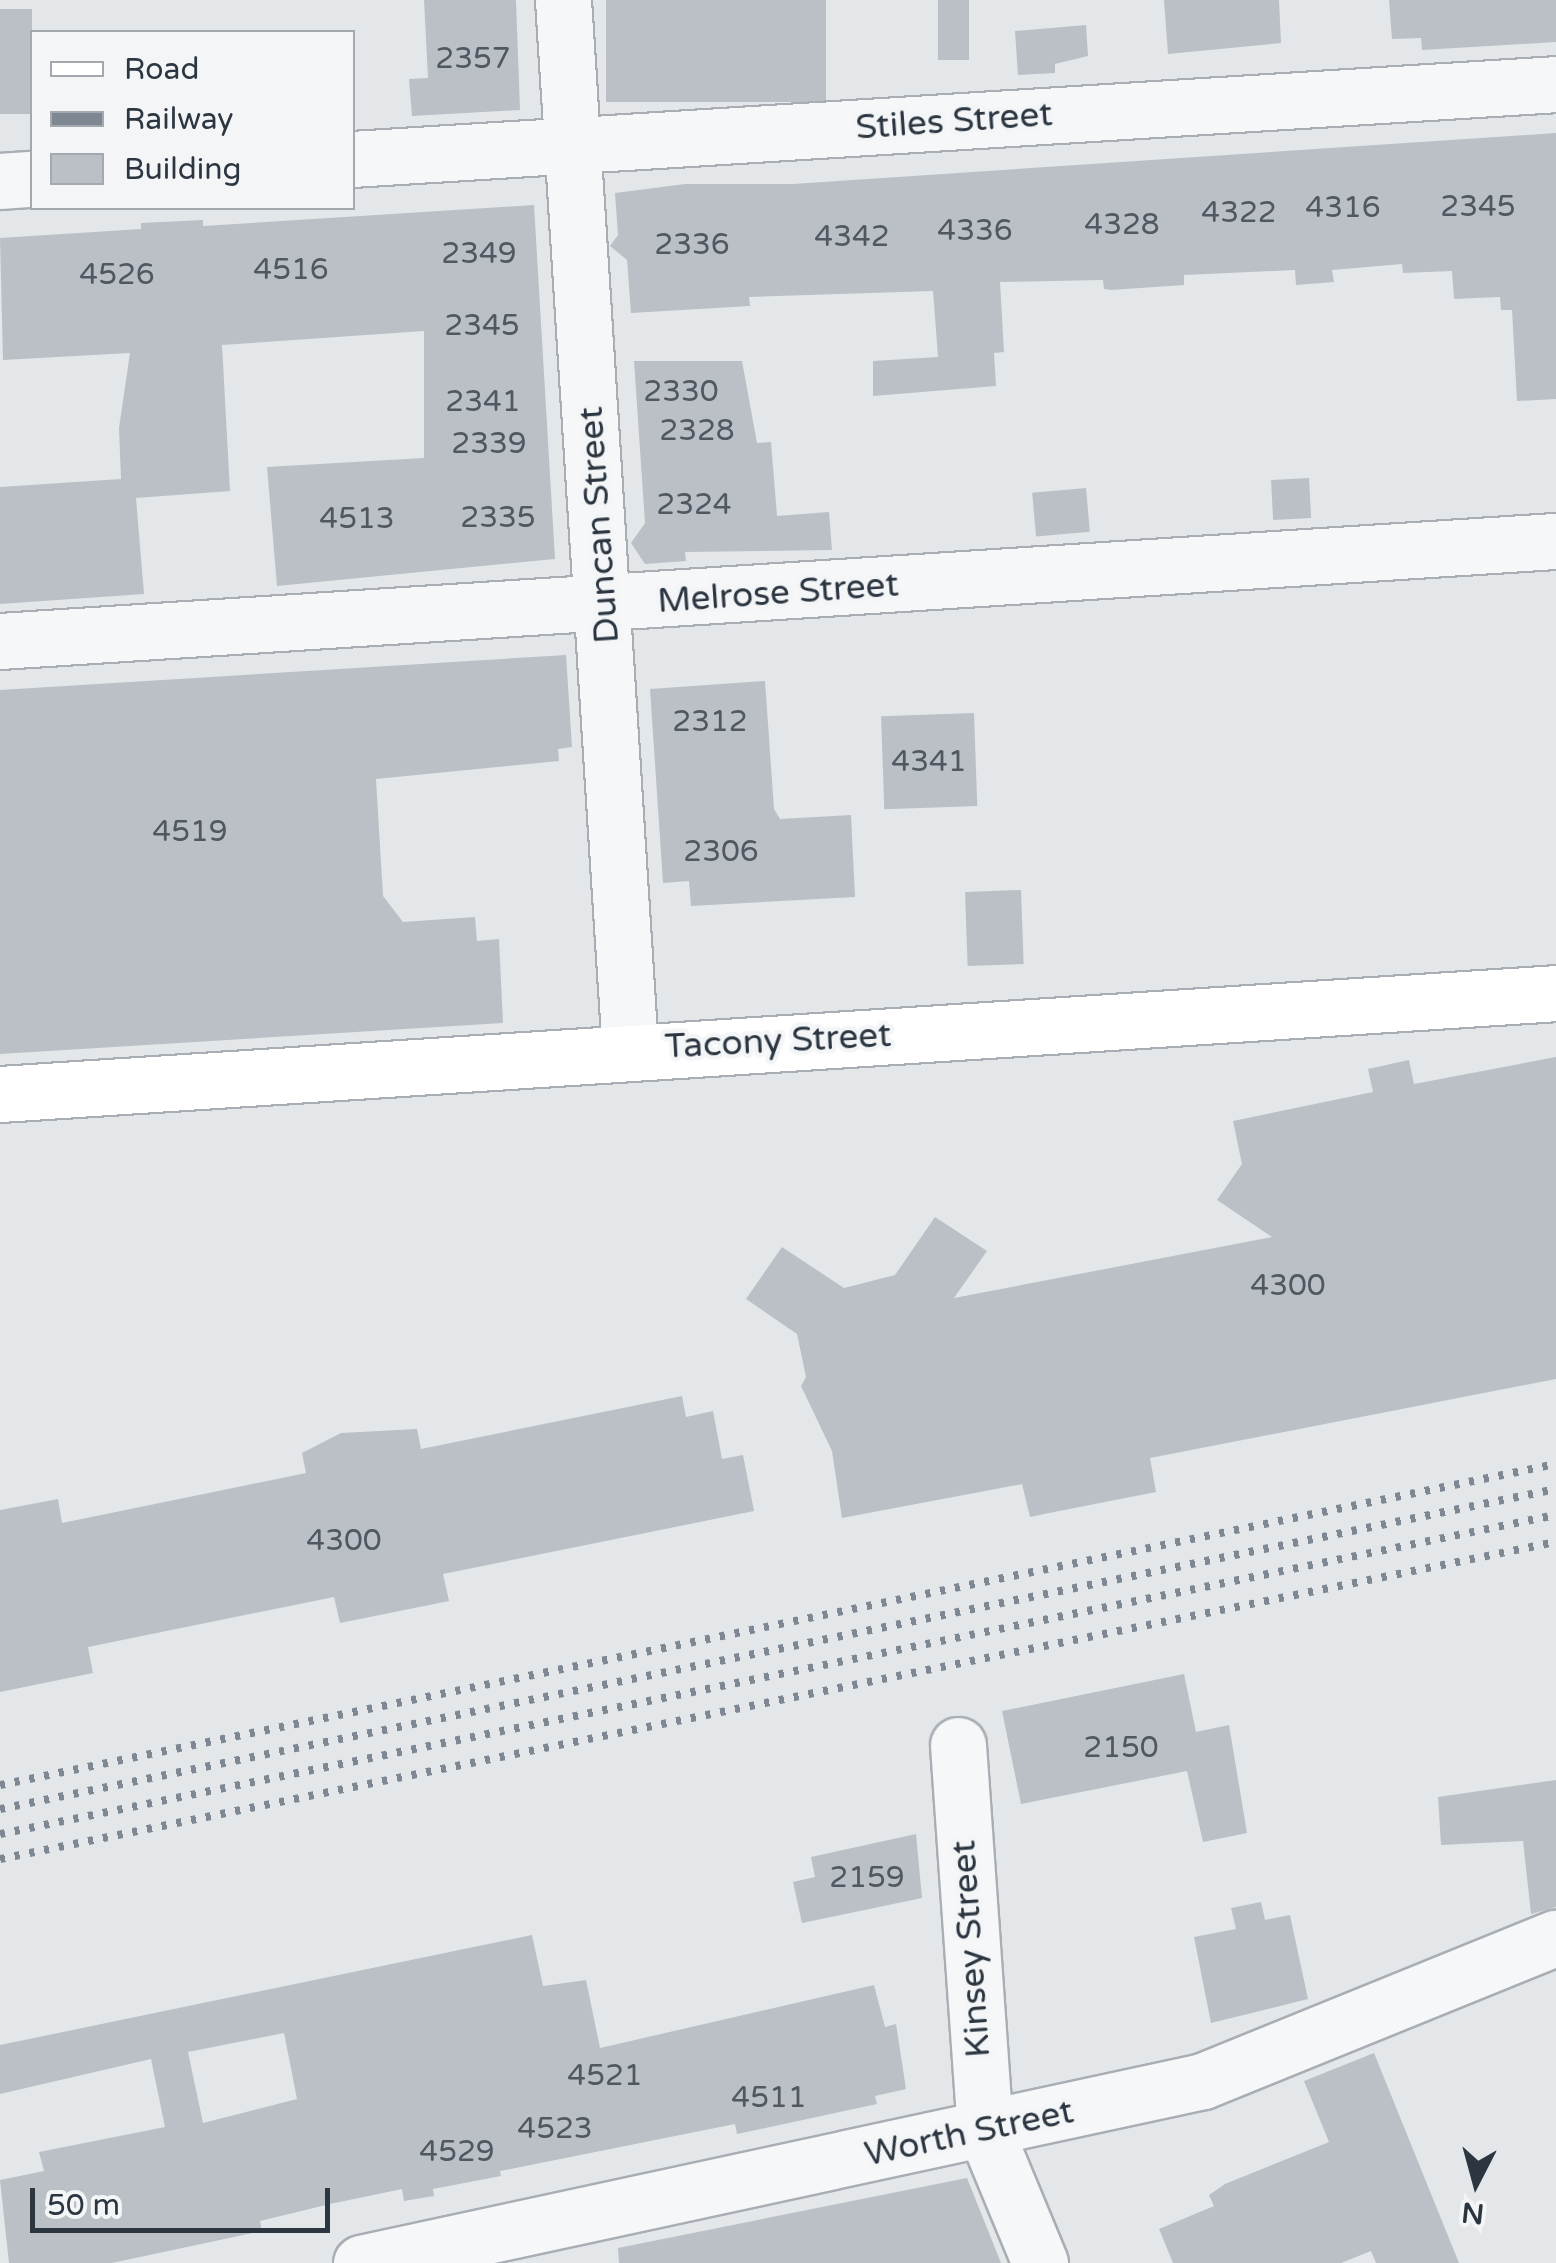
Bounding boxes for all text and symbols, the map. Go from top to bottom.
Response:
legend [30,30,355,210]
house number: 2357 [435,41,511,77]
text: Road [124,51,199,88]
street label: Stiles Street [854,93,1054,149]
text: Railway [124,101,233,138]
text: Building [124,151,241,188]
house number: 2345 [1440,189,1516,225]
house number: 4316 [1305,190,1381,226]
house number: 4322 [1201,195,1277,231]
house number: 4328 [1084,207,1160,243]
house number: 4336 [937,213,1013,249]
house number: 4342 [814,219,890,255]
house number: 2336 [654,227,730,263]
house number: 2349 [441,236,517,272]
house number: 4516 [253,252,329,288]
house number: 4526 [79,257,155,293]
house number: 2345 [444,308,520,344]
house number: 2330 [643,374,719,410]
house number: 2341 [445,384,521,420]
street label: Duncan Street [570,405,628,645]
house number: 2328 [659,413,735,449]
house number: 2339 [451,426,527,462]
house number: 2324 [656,487,732,523]
house number: 2335 [460,500,536,536]
house number: 4513 [319,501,395,537]
street label: Melrose Street [656,564,900,622]
house number: 2312 [672,704,748,740]
house number: 4341 [891,744,967,780]
house number: 4519 [152,814,228,850]
house number: 2306 [683,834,759,870]
street label: Tacony Street [664,1014,892,1068]
house number: 4300 [1250,1268,1326,1304]
house number: 4300 [306,1523,382,1559]
house number: 2150 [1083,1730,1159,1766]
street label: Kinsey Street [942,1839,1000,2059]
house number: 2159 [829,1860,905,1896]
house number: 4521 [567,2058,643,2094]
house number: 4511 [731,2080,807,2116]
street label: Worth Street [861,2090,1077,2176]
house number: 4523 [517,2111,593,2147]
north arrow [1426,2133,1526,2233]
house number: 4529 [419,2134,495,2170]
scale bar [35,2168,335,2230]
text: 50 m [47,2187,120,2224]
text: N [1460,2195,1486,2231]

